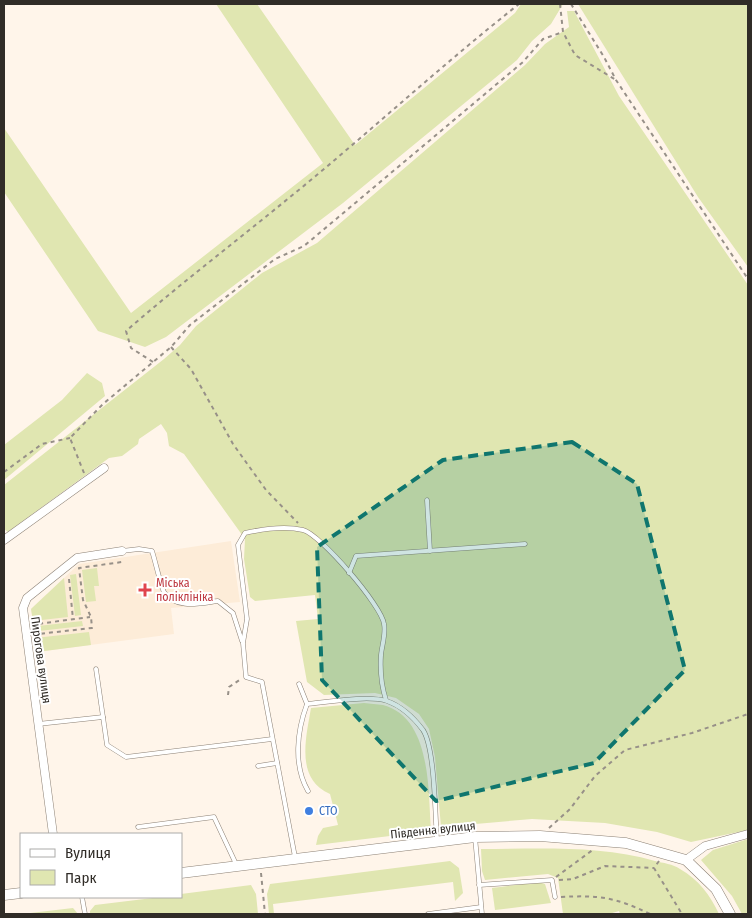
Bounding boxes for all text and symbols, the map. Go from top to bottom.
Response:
place label: Міська поліклініка [156,576,213,604]
marker: Міська поліклініка [138,583,152,597]
street label: Пирогова вулиця [28,616,54,704]
place label: СТО [319,804,338,818]
marker: СТО [303,805,315,817]
street label: Південна вулиця [390,819,476,841]
legend [20,833,182,898]
text: Вулиця [65,844,111,862]
text: Парк [65,869,96,887]

